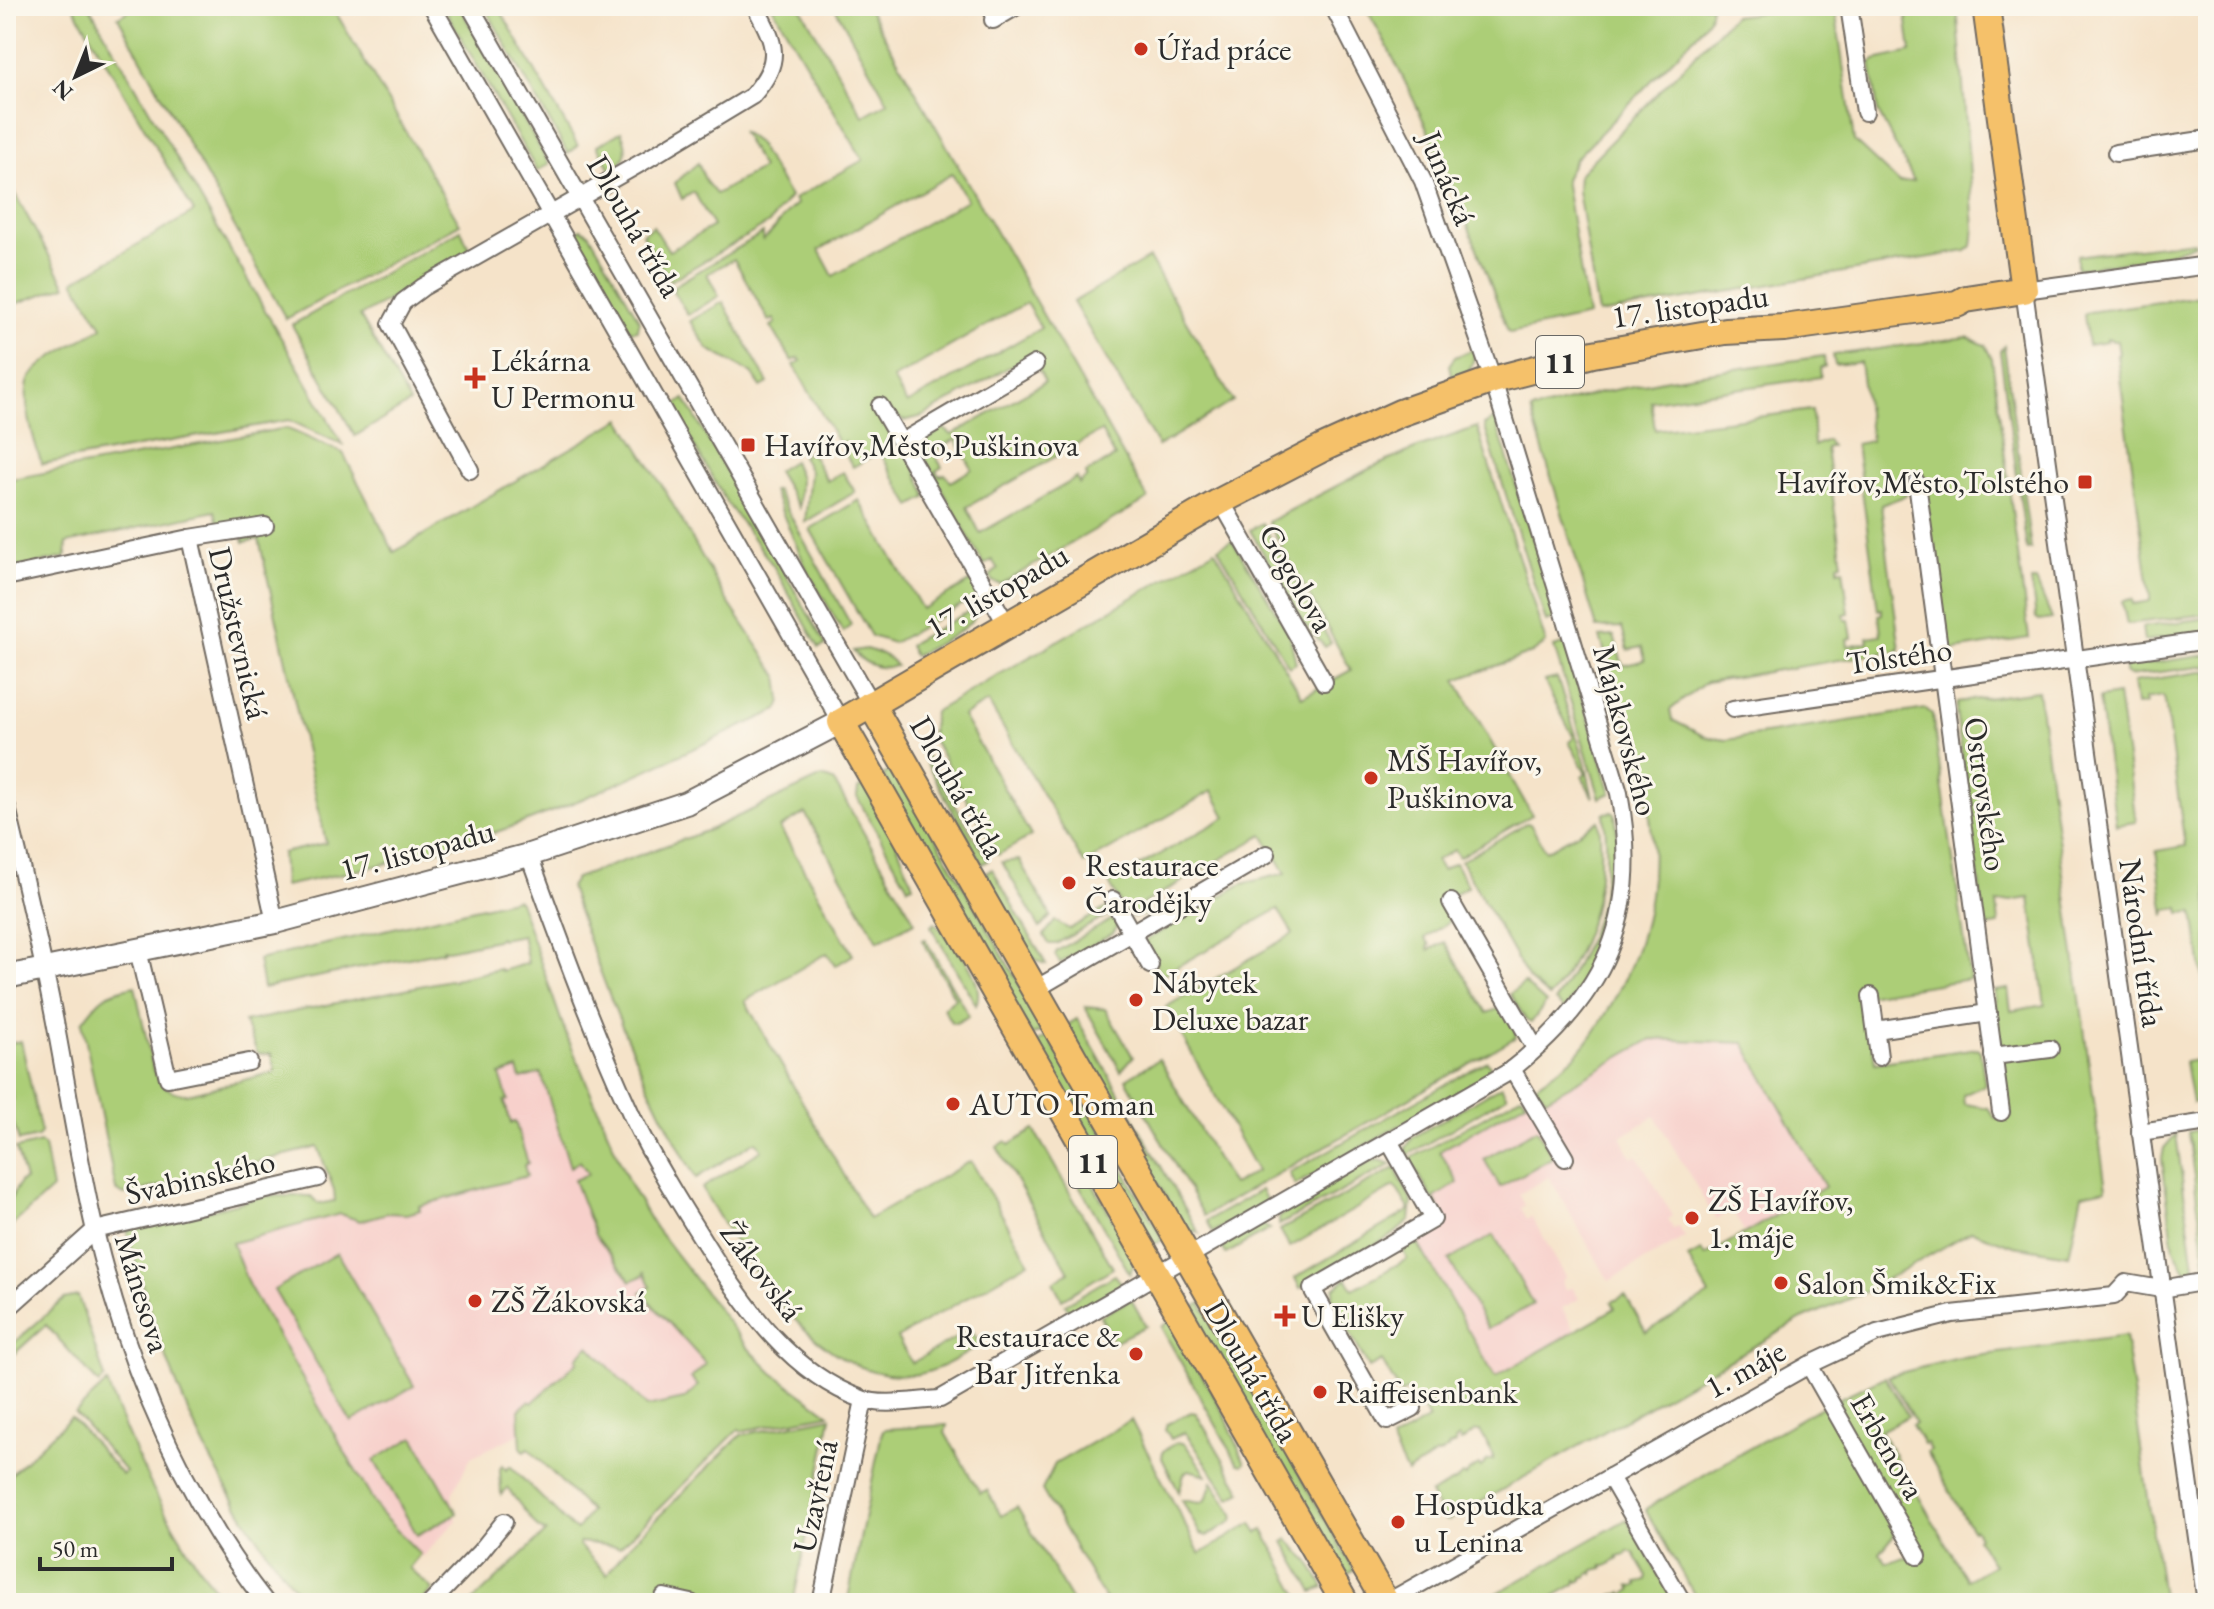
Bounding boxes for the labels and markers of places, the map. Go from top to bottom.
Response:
place label: Úřad práce [1157,28,1292,70]
marker: Úřad práce [1132,40,1150,58]
place label: Lékárna U Permonu [491,339,635,418]
marker: Lékárna U Permonu [466,369,484,387]
place label: Havířov,Město,Puškinova [764,424,1079,466]
marker: Havířov,Město,Puškinova [739,436,757,454]
place label: Havířov,Město,Tolstého [1777,461,2069,503]
marker: Havířov,Město,Tolstého [2076,473,2094,491]
place label: MŠ Havířov, Puškinova [1387,739,1542,818]
marker: MŠ Havířov, Puškinova [1362,769,1380,787]
place label: Restaurace Čarodějky [1085,844,1219,923]
marker: Restaurace Čarodějky [1060,874,1078,892]
place label: Nábytek Deluxe bazar [1152,961,1309,1040]
marker: Nábytek Deluxe bazar [1127,991,1145,1009]
place label: AUTO Toman [968,1083,1155,1125]
marker: AUTO Toman [944,1095,962,1113]
place label: ZŠ Havířov, 1. máje [1708,1179,1854,1258]
marker: ZŠ Havířov, 1. máje [1683,1209,1701,1227]
place label: Salon Šmik&Fix [1797,1262,1997,1304]
marker: Salon Šmik&Fix [1772,1274,1790,1292]
place label: ZŠ Žákovská [491,1280,646,1322]
marker: ZŠ Žákovská [466,1292,484,1310]
place label: U Elišky [1301,1295,1405,1337]
marker: U Elišky [1276,1307,1294,1325]
place label: Restaurace & Bar Jitřenka [956,1315,1120,1394]
marker: Restaurace & Bar Jitřenka [1127,1345,1145,1363]
place label: Raiffeisenbank [1336,1371,1519,1413]
marker: Raiffeisenbank [1311,1383,1329,1401]
place label: Hospůdka u Lenina [1414,1483,1544,1562]
marker: Hospůdka u Lenina [1389,1513,1407,1531]

